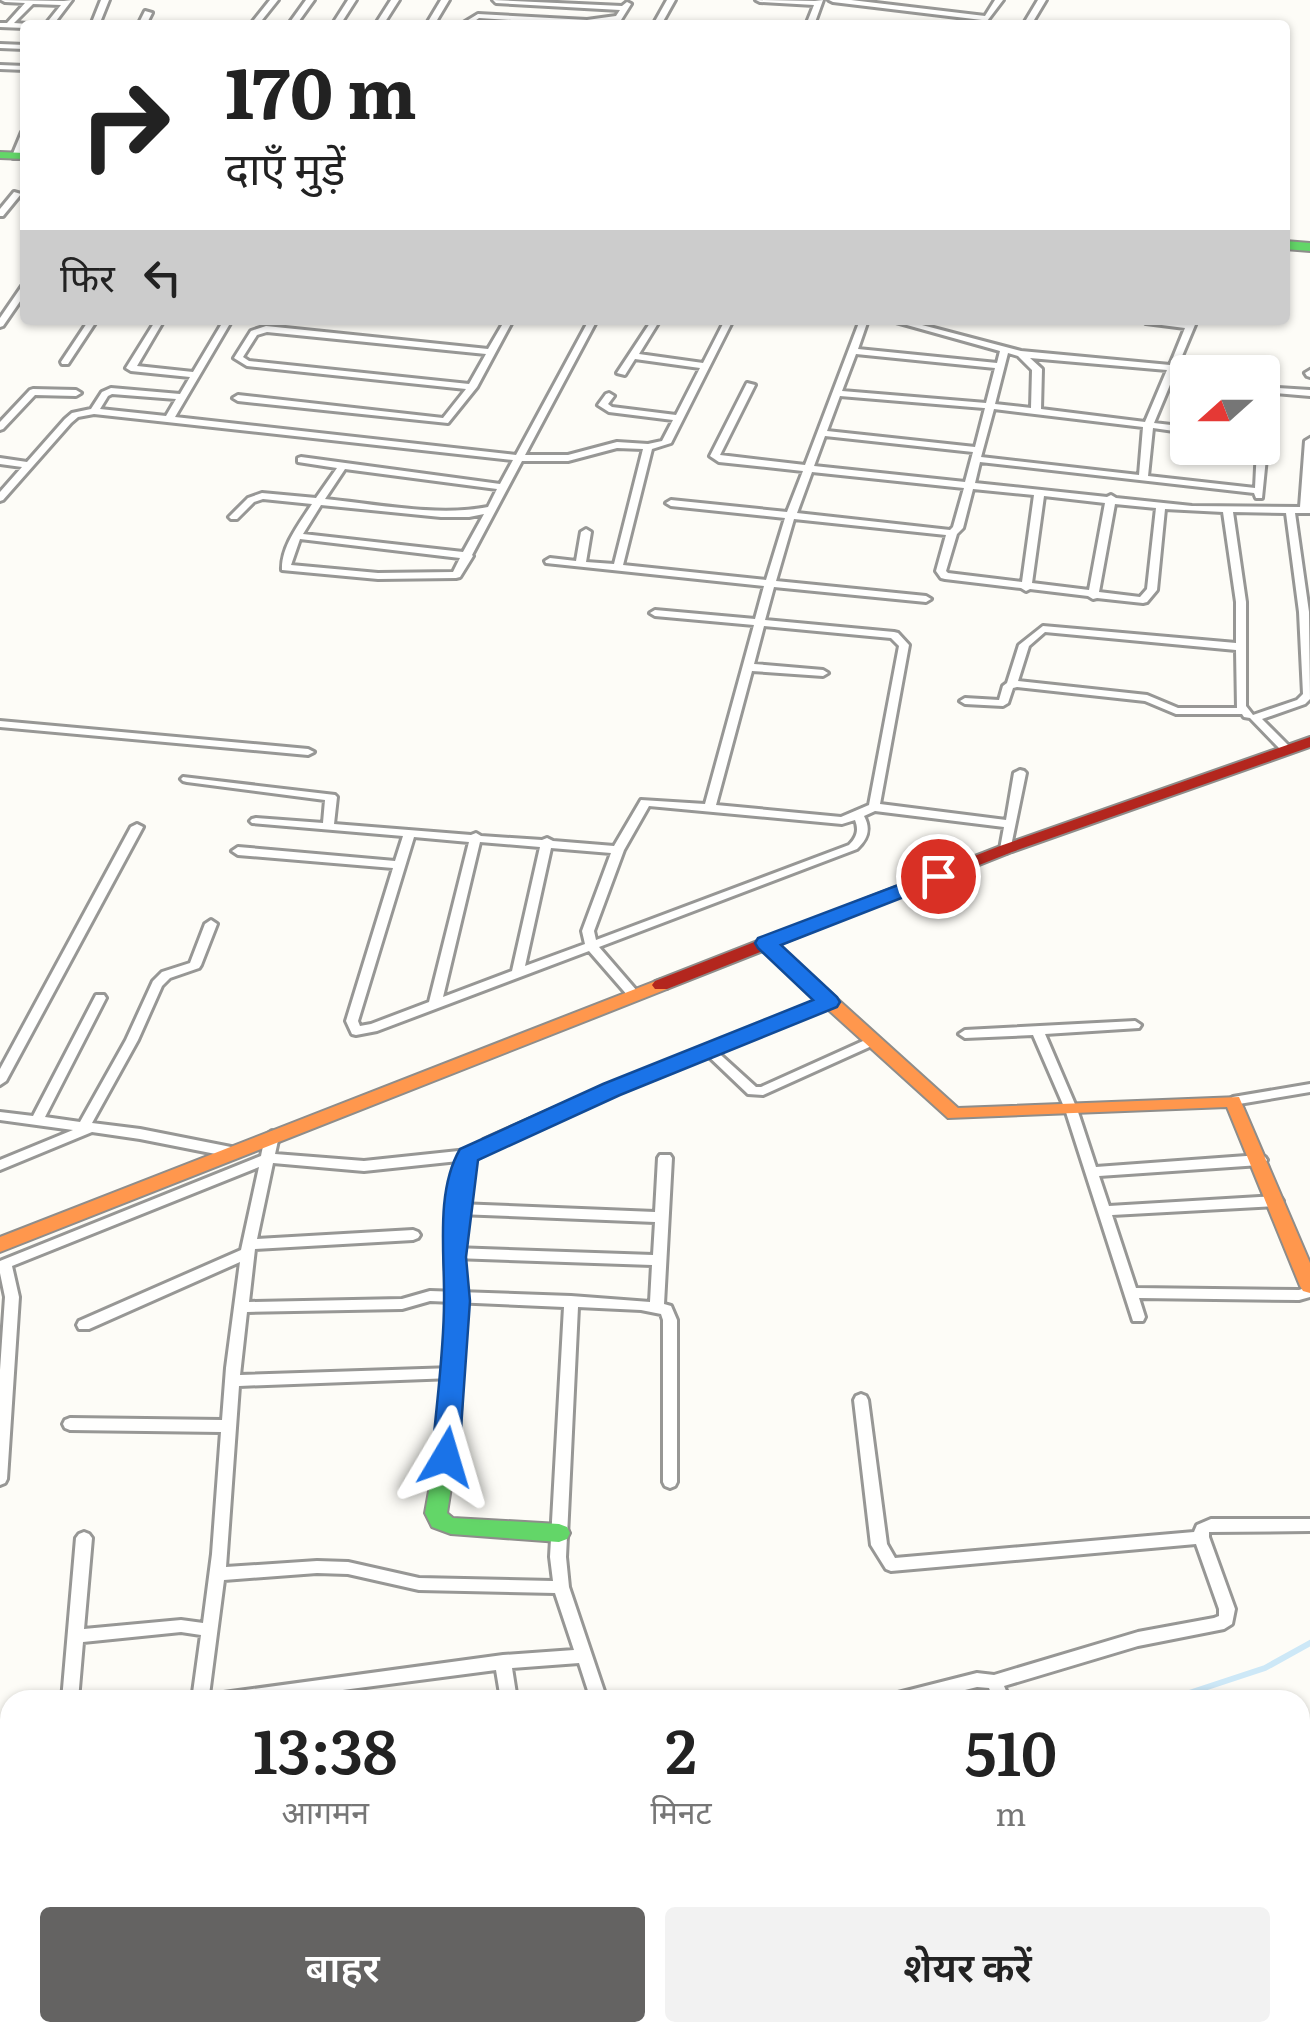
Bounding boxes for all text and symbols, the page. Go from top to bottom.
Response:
text: 170 m [225,37,417,141]
icon: right [60,60,190,190]
text: दाएँ मुड़ें [225,132,345,199]
text: फिर [60,247,115,304]
icon: left [135,250,190,305]
north arrow [1170,355,1280,465]
map controls [1170,355,1280,465]
pin [896,834,981,919]
icon: arrive [911,849,966,904]
position arrow [394,1405,498,1509]
text: 13:38 [253,1703,397,1792]
text: 2 [665,1703,697,1792]
text: 510 [965,1705,1057,1794]
text: आगमन [281,1786,369,1834]
text: मिनट [650,1786,712,1834]
text: m [995,1788,1026,1836]
button: बाहर [40,1907,645,2022]
button: शेयर करें [665,1907,1270,2022]

